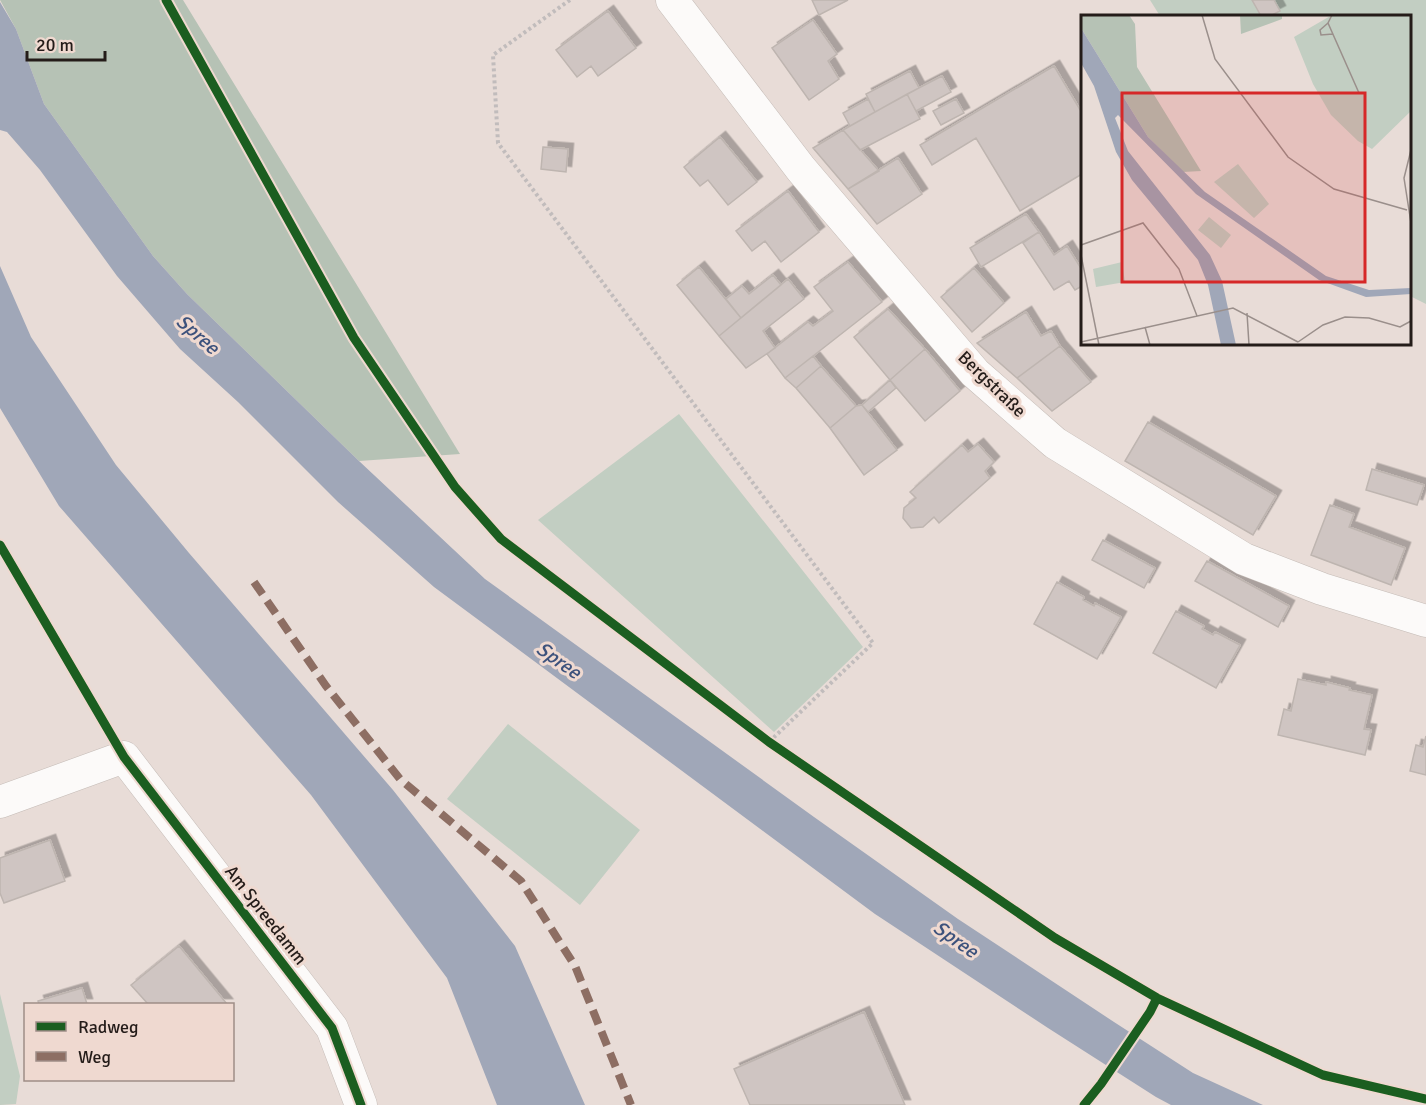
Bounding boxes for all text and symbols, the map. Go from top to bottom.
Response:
inset map [1081,15,1411,345]
scale bar [27,24,105,62]
text: 20 m [36,34,74,56]
water label: Spree [171,309,225,360]
street label: Bergstraße [953,346,1031,422]
water label: Spree [532,636,587,685]
street label: Am Spreedamm [220,861,312,969]
water label: Spree [929,915,984,964]
legend [24,1003,234,1081]
text: Radweg [78,1016,139,1038]
text: Weg [78,1046,111,1068]

